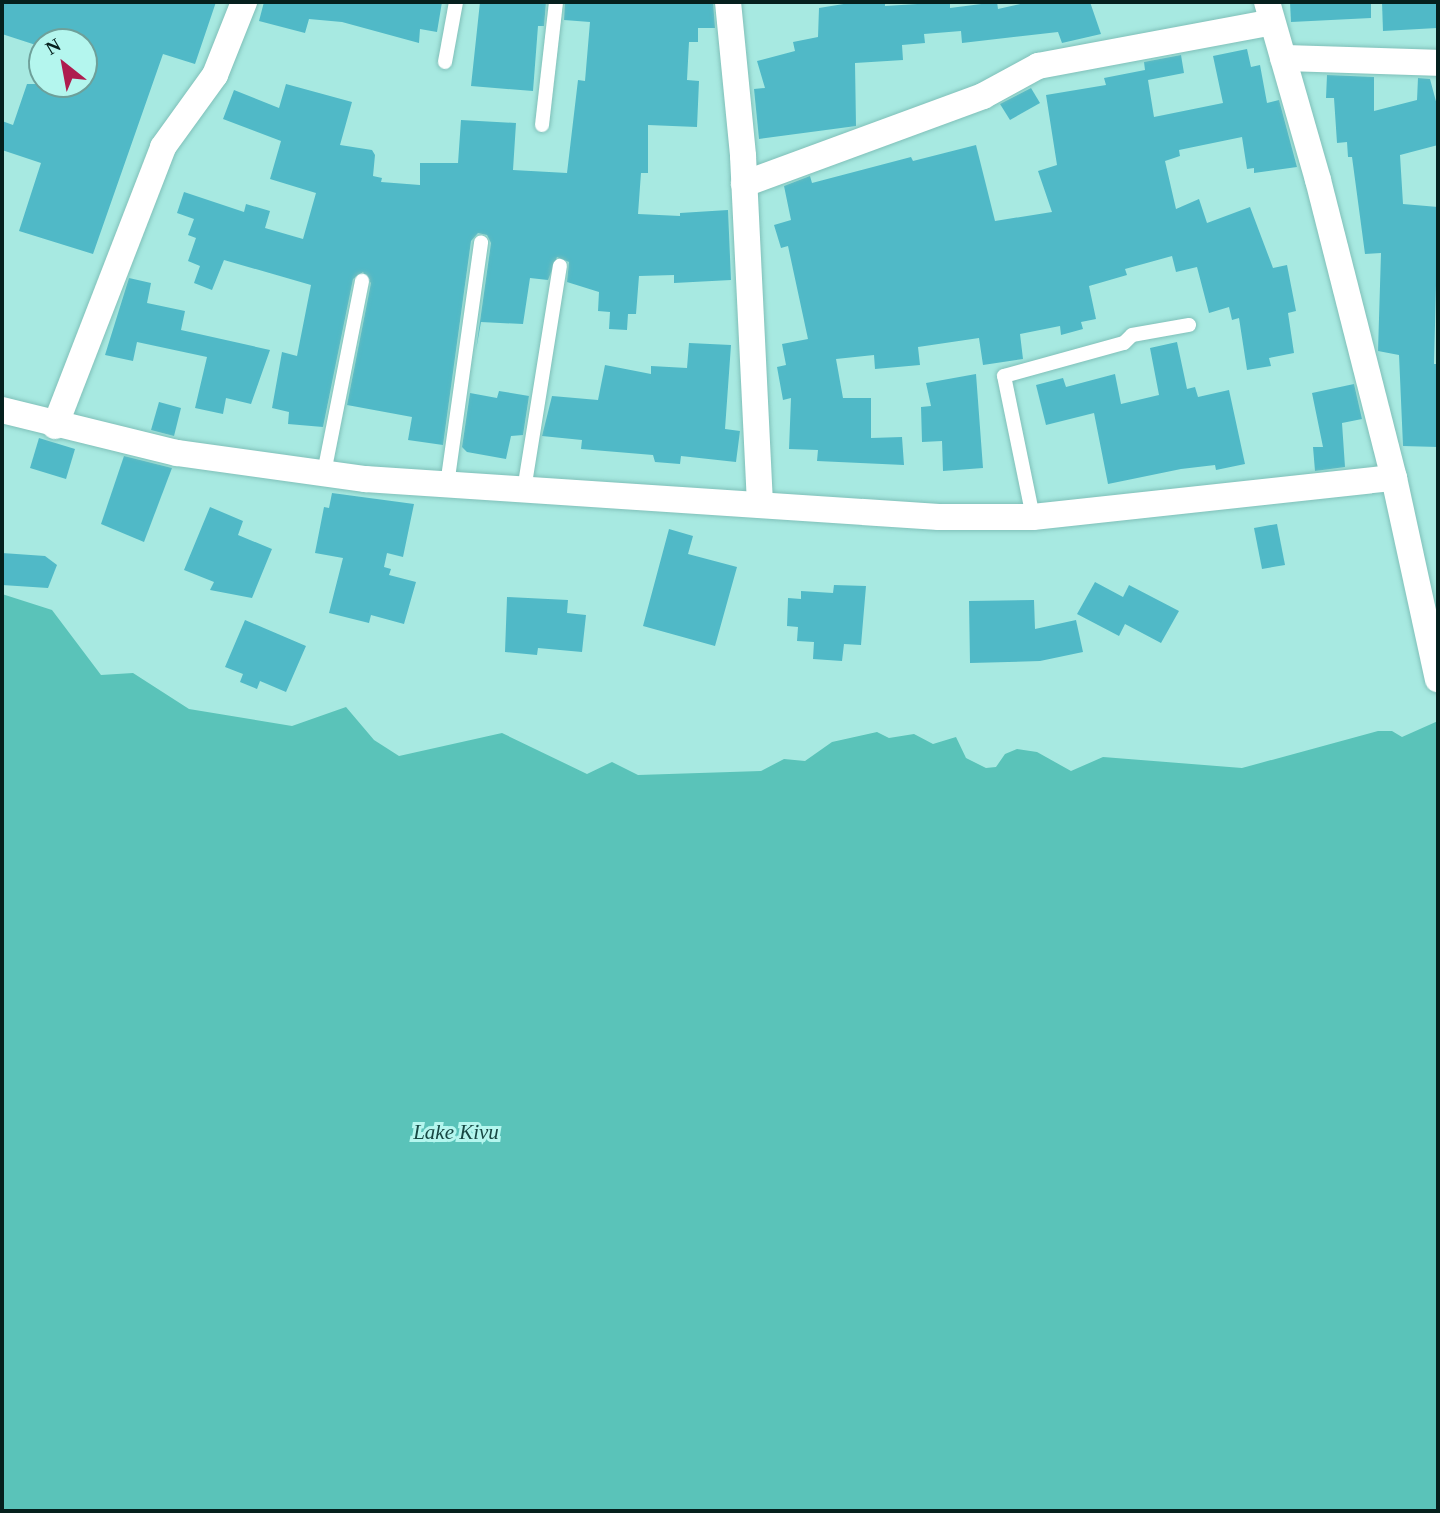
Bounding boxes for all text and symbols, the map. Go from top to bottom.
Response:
north arrow [28,28,98,98]
text: N [42,34,64,59]
water label: Lake Kivu [413,1119,499,1145]

